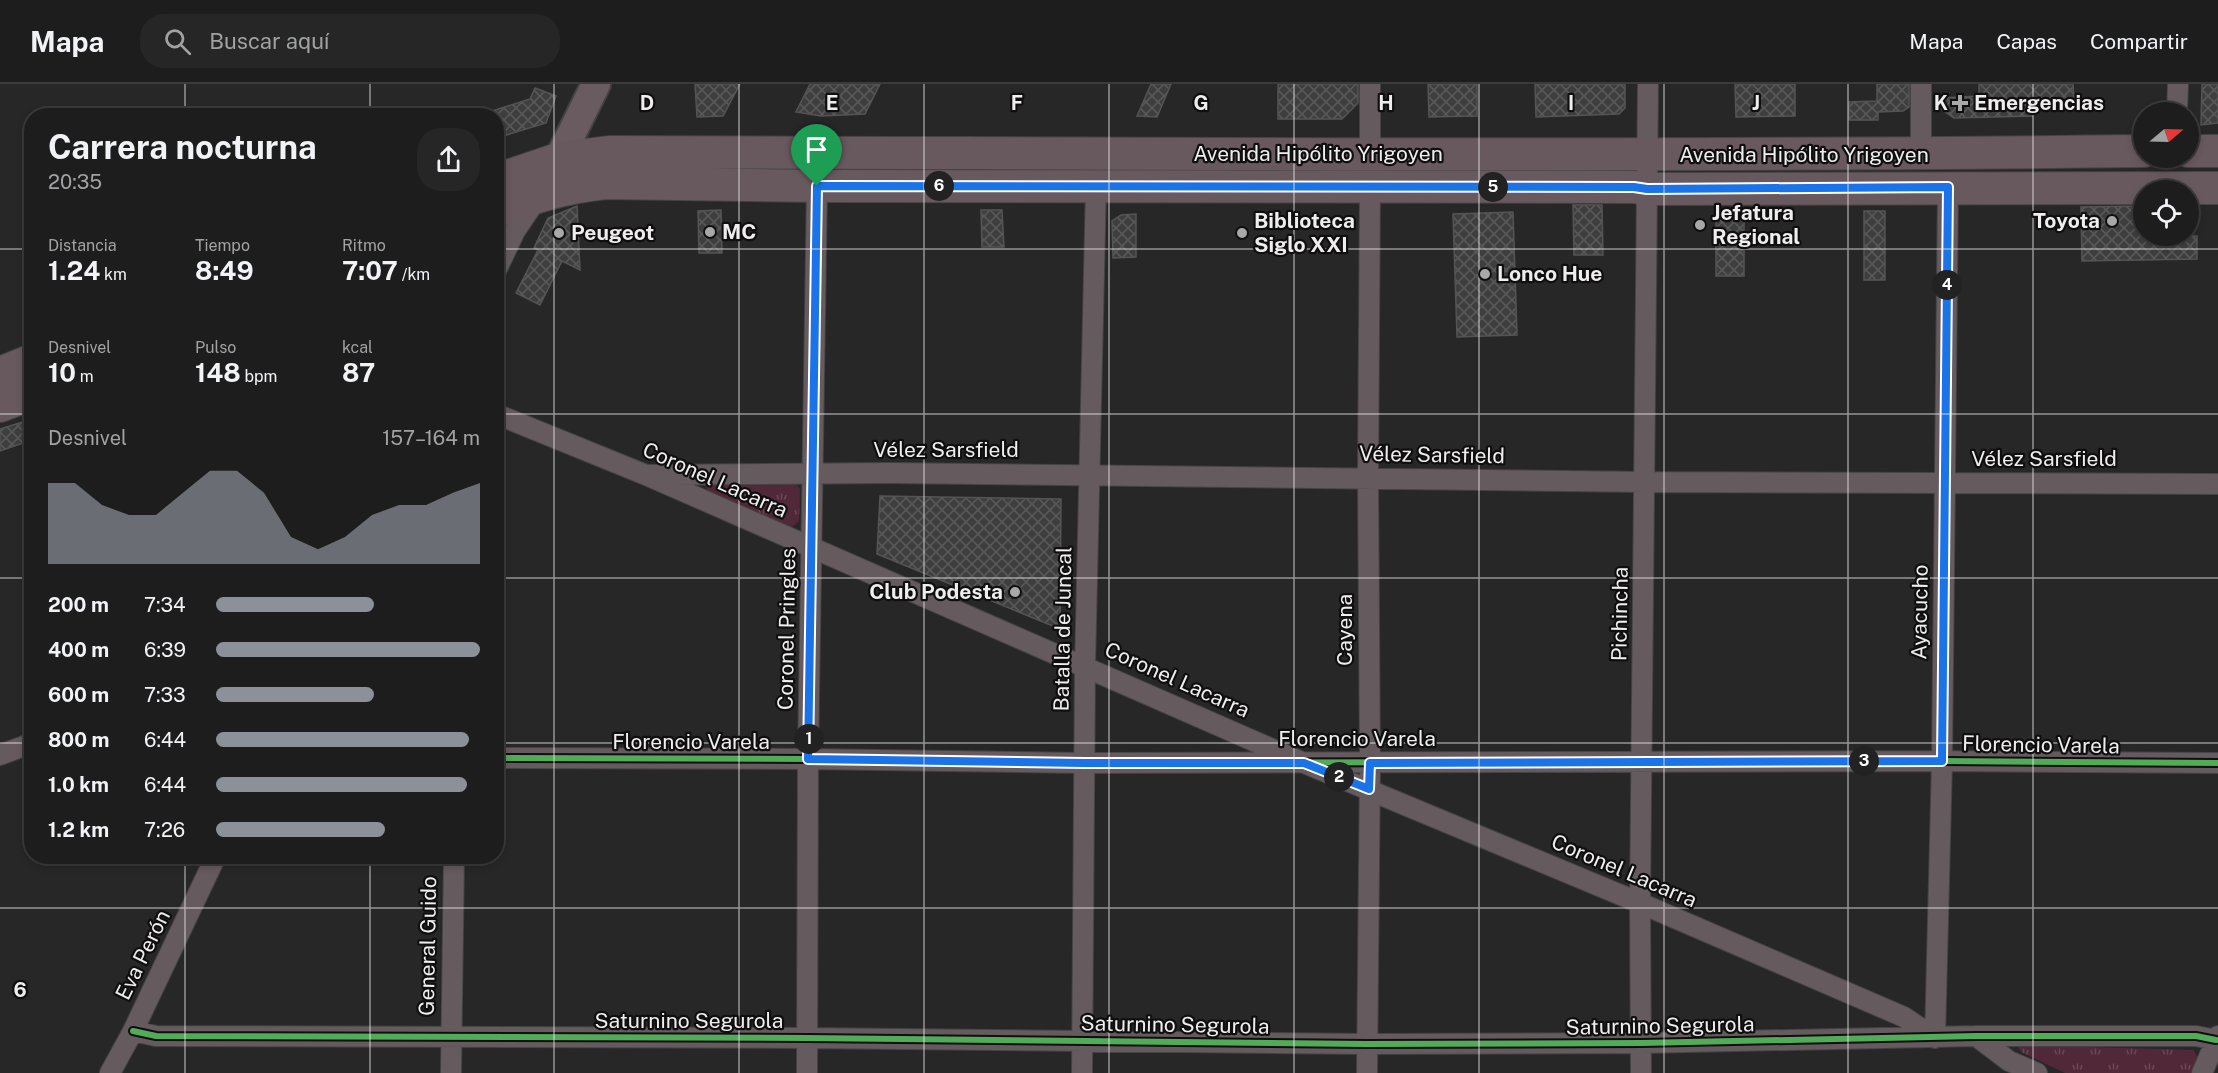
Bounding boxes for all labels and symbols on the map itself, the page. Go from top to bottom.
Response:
place label: Emergencias [1974,90,2104,115]
text: D [640,91,654,115]
text: E [826,91,838,115]
text: F [1011,91,1023,115]
text: G [1193,91,1209,115]
text: H [1378,91,1394,115]
text: I [1568,91,1574,115]
text: J [1752,91,1760,115]
text: K [1934,91,1948,115]
marker: Emergencias [1951,94,1969,112]
north arrow [2133,102,2199,168]
pin [791,124,842,186]
street label: Avenida Hipólito Yrigoyen [1193,141,1443,166]
street label: Avenida Hipólito Yrigoyen [1679,142,1929,167]
pin: 6 [924,171,954,201]
pin: 5 [1478,172,1508,202]
place label: Jefatura Regional [1712,200,1800,249]
place label: Biblioteca Siglo XXI [1254,208,1355,257]
place label: Toyota [2033,208,2100,233]
marker: Toyota [2105,214,2119,228]
marker: Jefatura Regional [1693,218,1707,232]
place label: MC [722,219,756,244]
place label: Peugeot [571,220,654,245]
marker: MC [703,225,717,239]
marker: Peugeot [552,226,566,240]
marker: Biblioteca Siglo XXI [1235,226,1249,240]
place label: Lonco Hue [1497,261,1602,286]
marker: Lonco Hue [1478,267,1492,281]
pin: 4 [1932,270,1962,300]
street label: Coronel Lacarra [639,436,791,523]
street label: Vélez Sarsfield [873,437,1019,462]
street label: Vélez Sarsfield [1359,441,1505,468]
street label: Vélez Sarsfield [1971,446,2117,471]
street label: Batalla de Juncal [1049,546,1076,712]
street label: Coronel Pringles [773,548,800,710]
street label: Ayacucho [1906,564,1933,660]
street label: Pichincha [1606,567,1633,661]
place label: Club Podesta [869,579,1003,604]
marker: Club Podesta [1008,585,1022,599]
street label: Cayena [1332,594,1357,666]
street label: Coronel Lacarra [1101,636,1253,723]
pin: 1 [794,724,824,754]
street label: Florencio Varela [1278,726,1436,751]
street label: Florencio Varela [612,729,770,754]
street label: Florencio Varela [1962,731,2120,758]
pin: 3 [1849,746,1879,776]
pin: 2 [1324,762,1354,792]
street label: Coronel Lacarra [1548,829,1701,912]
street label: General Guido [414,876,441,1016]
street label: Eva Perón [110,906,175,1004]
text: 6 [13,978,27,1002]
street label: Saturnino Segurola [595,1008,783,1033]
street label: Saturnino Segurola [1080,1010,1270,1039]
street label: Saturnino Segurola [1565,1011,1755,1040]

